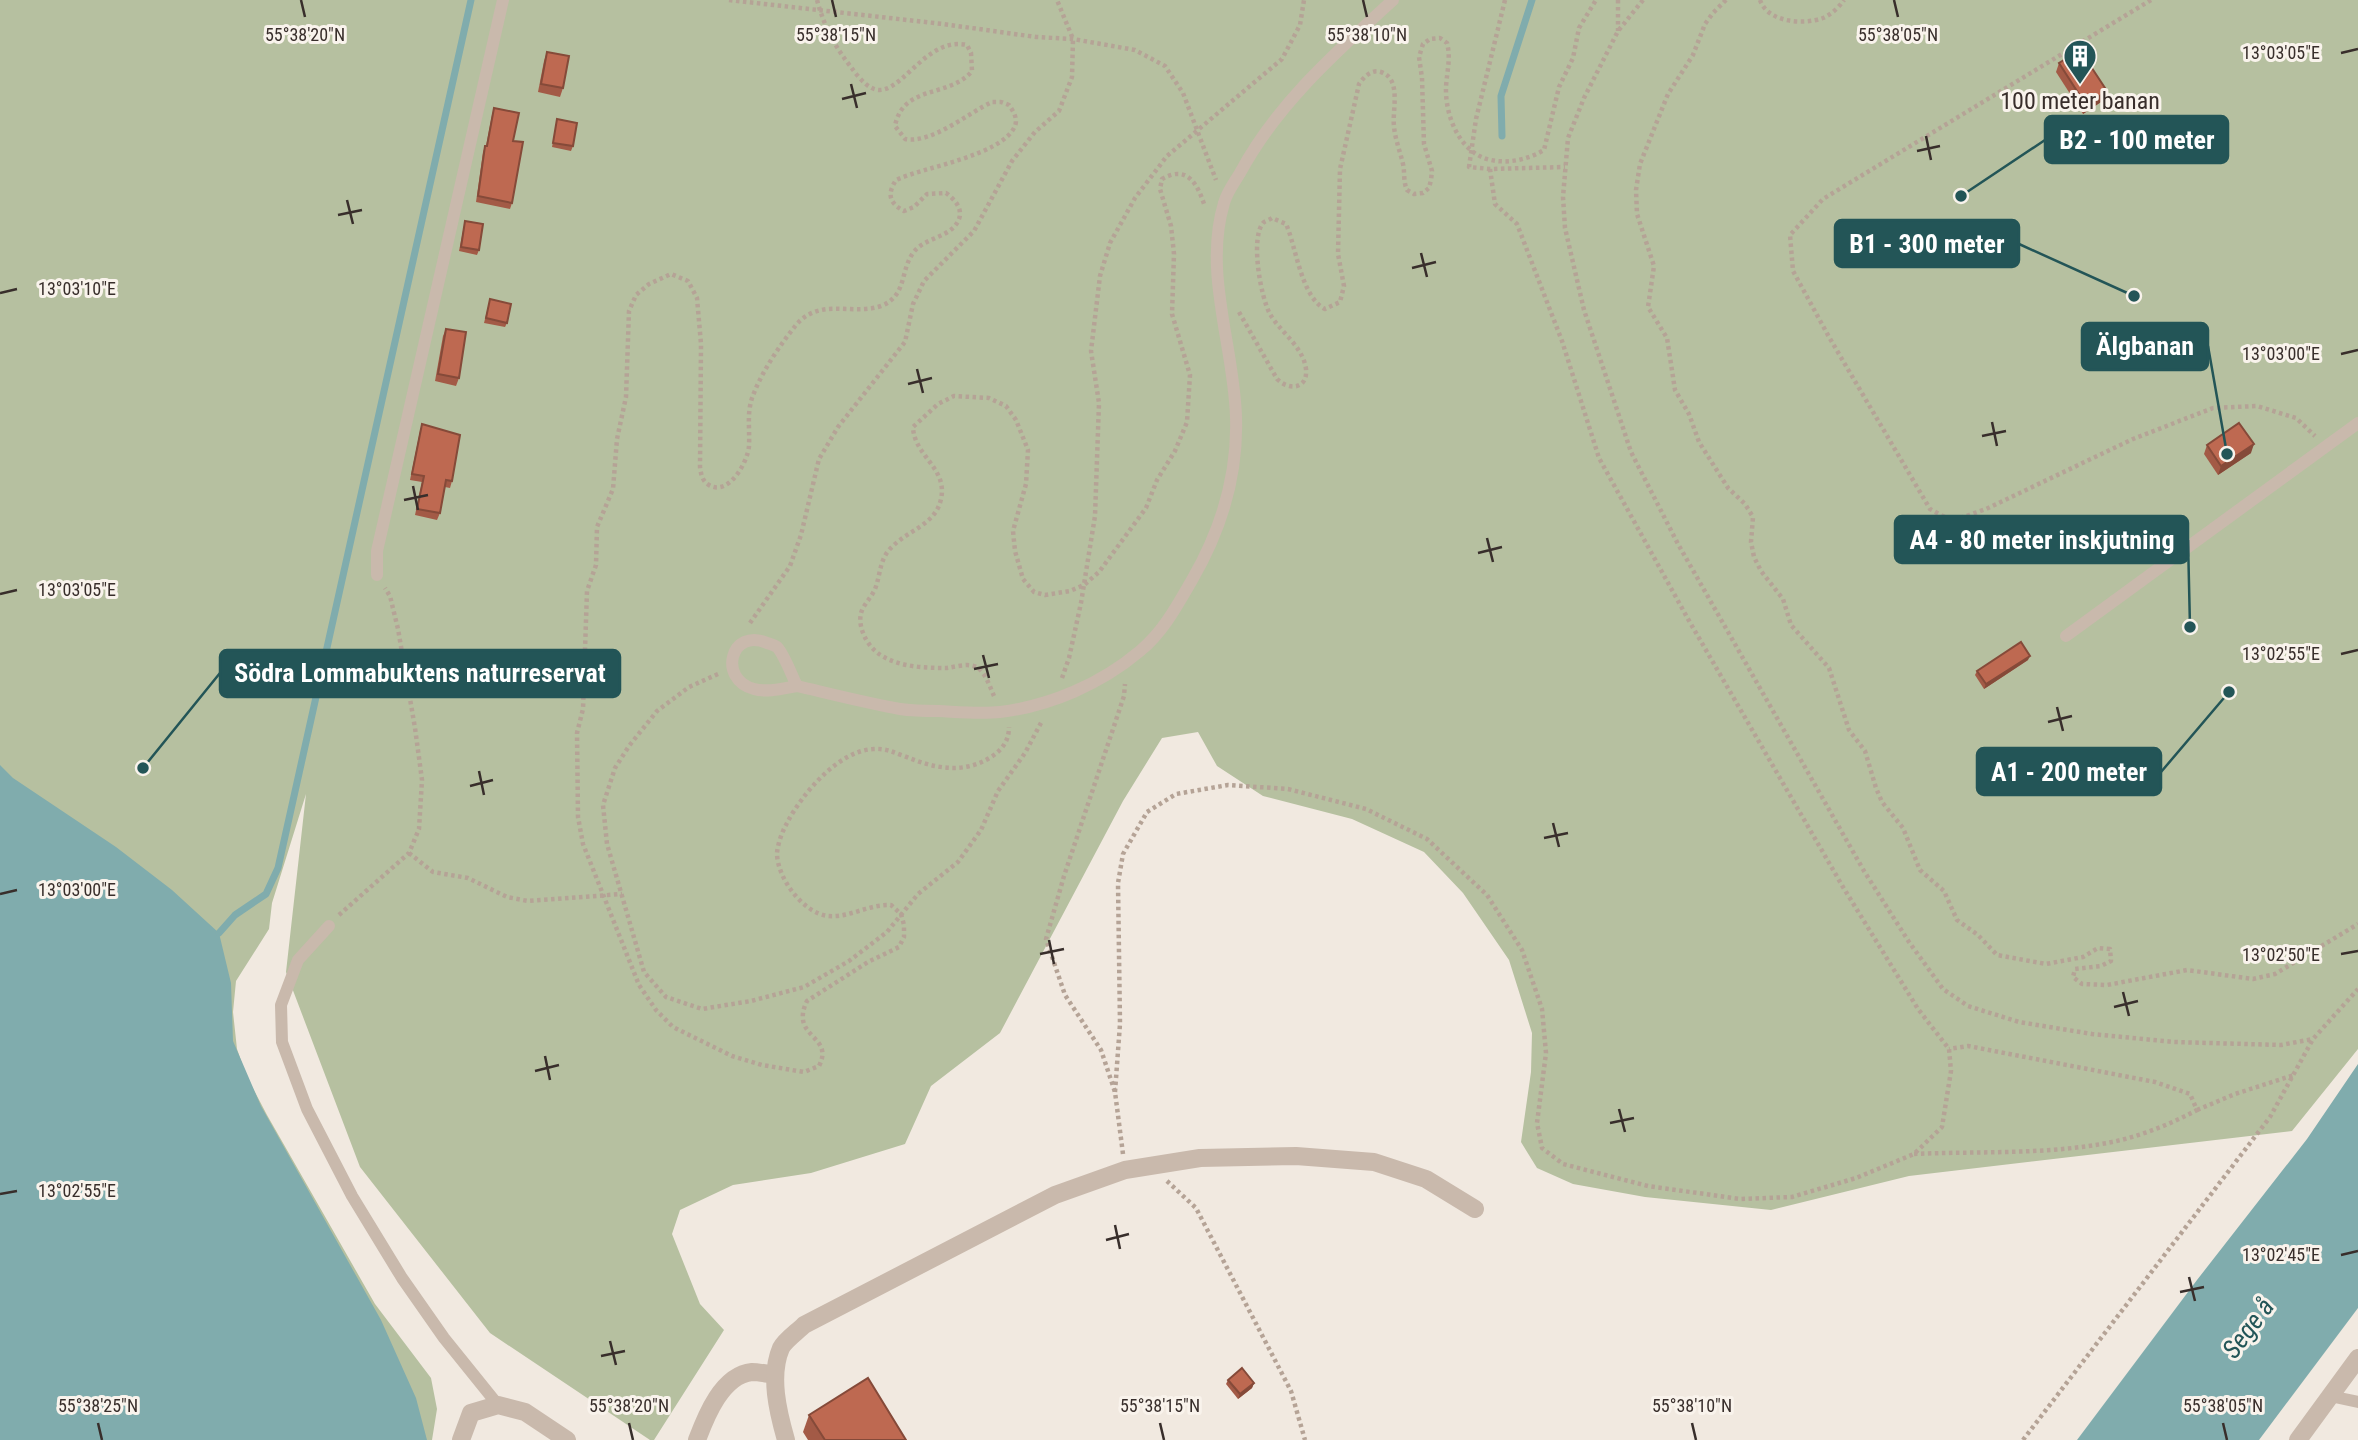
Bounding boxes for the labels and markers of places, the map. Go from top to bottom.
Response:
building icon: 100 meter banan [2061,37,2099,86]
place label: 100 meter banan [2000,87,2160,115]
callout: B2 - 100 meter [2045,116,2228,163]
callout: B1 - 300 meter [1835,220,2019,267]
callout: Älgbanan [2082,323,2208,370]
callout: A4 - 80 meter inskjutning [1895,516,2188,563]
callout: Södra Lommabuktens naturreservat [220,650,620,697]
callout: A1 - 200 meter [1977,748,2161,795]

